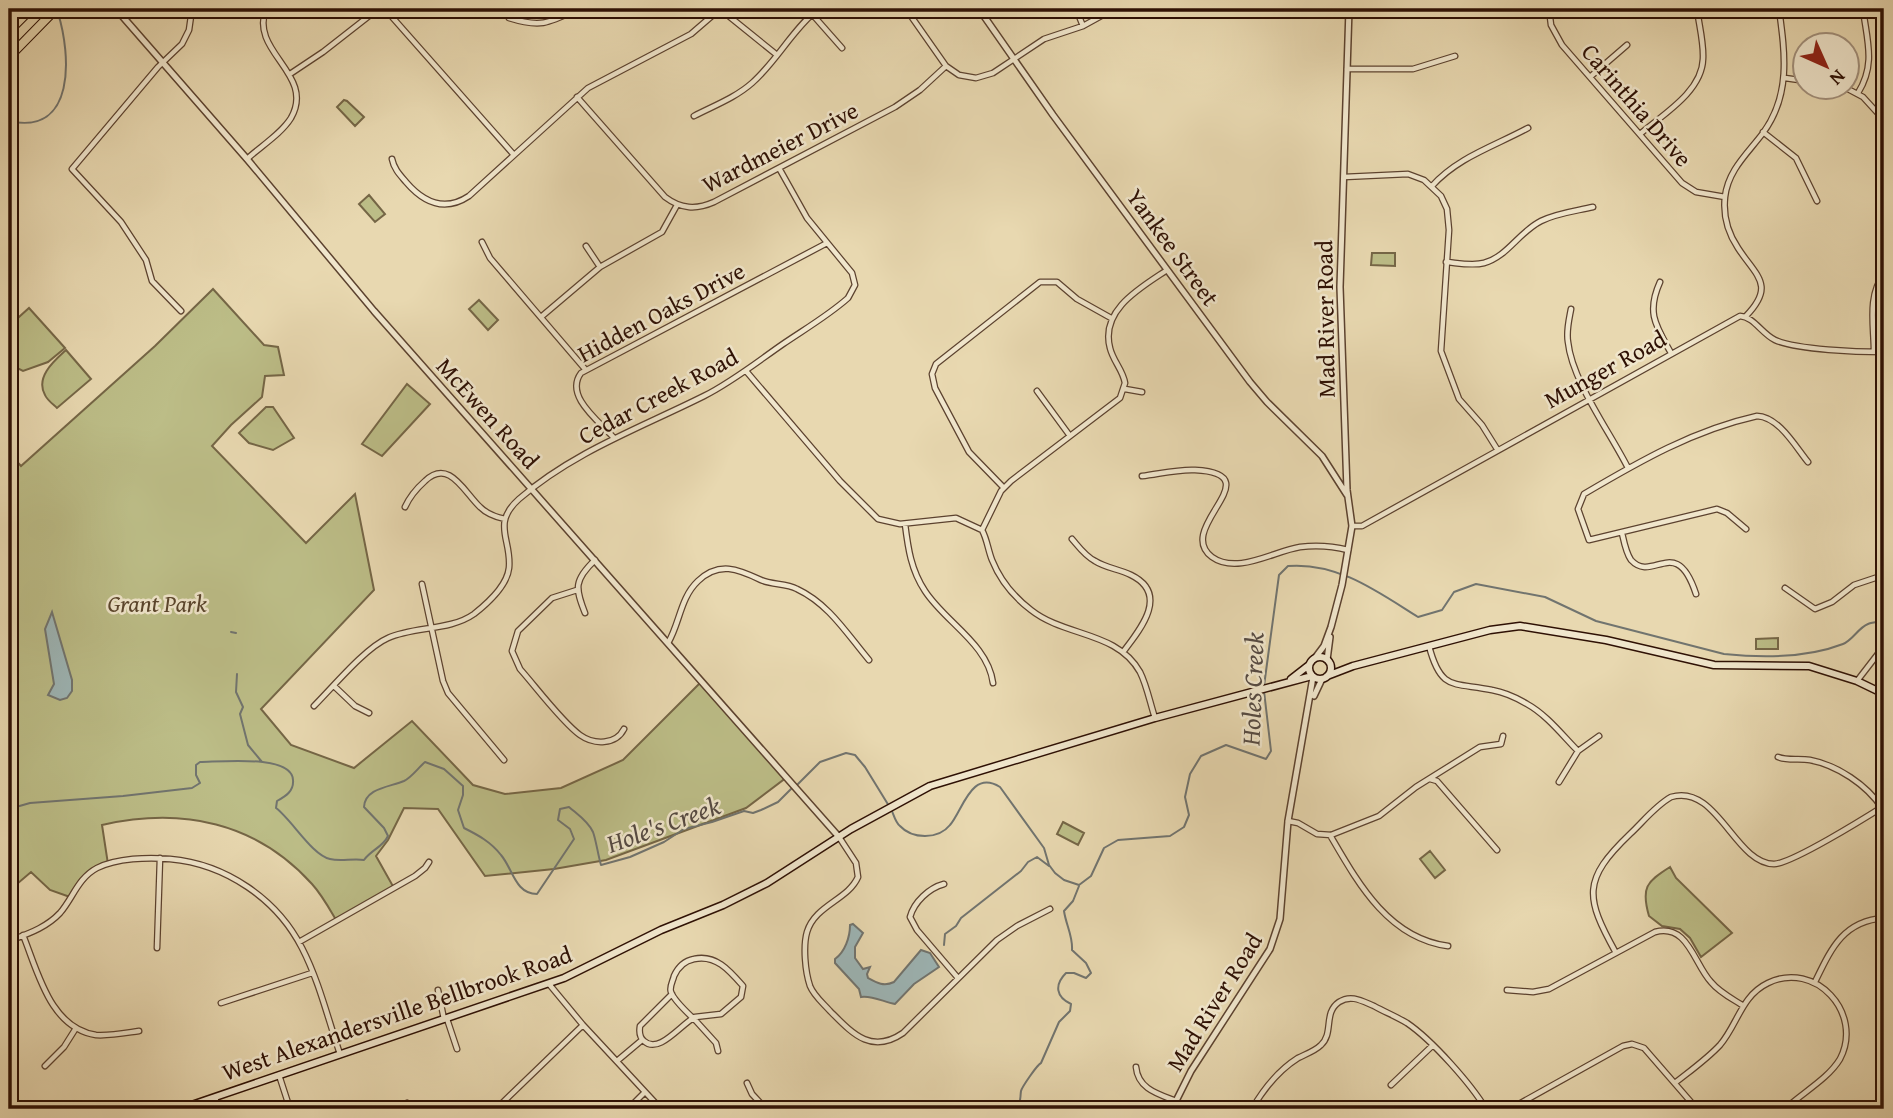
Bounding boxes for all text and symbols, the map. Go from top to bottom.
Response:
north arrow [1792,32,1862,102]
street label: Carinthia Drive [1573,36,1701,174]
text: N [1823,64,1852,93]
street label: Wardmeier Drive [696,93,864,201]
street label: Yankee Street [1118,181,1228,314]
street label: Mad River Road [1306,240,1344,398]
street label: Hidden Oaks Drive [571,253,751,371]
street label: Munger Road [1538,321,1673,417]
street label: Cedar Creek Road [572,339,744,453]
street label: McEwen Road [428,350,548,477]
park label: Grant Park [107,586,207,621]
water label: Holes Creek [1231,632,1273,747]
water label: Hole's Creek [600,785,726,863]
street label: Mad River Road [1157,926,1271,1078]
street label: West Alexandersville Bellbrook Road [217,936,577,1089]

